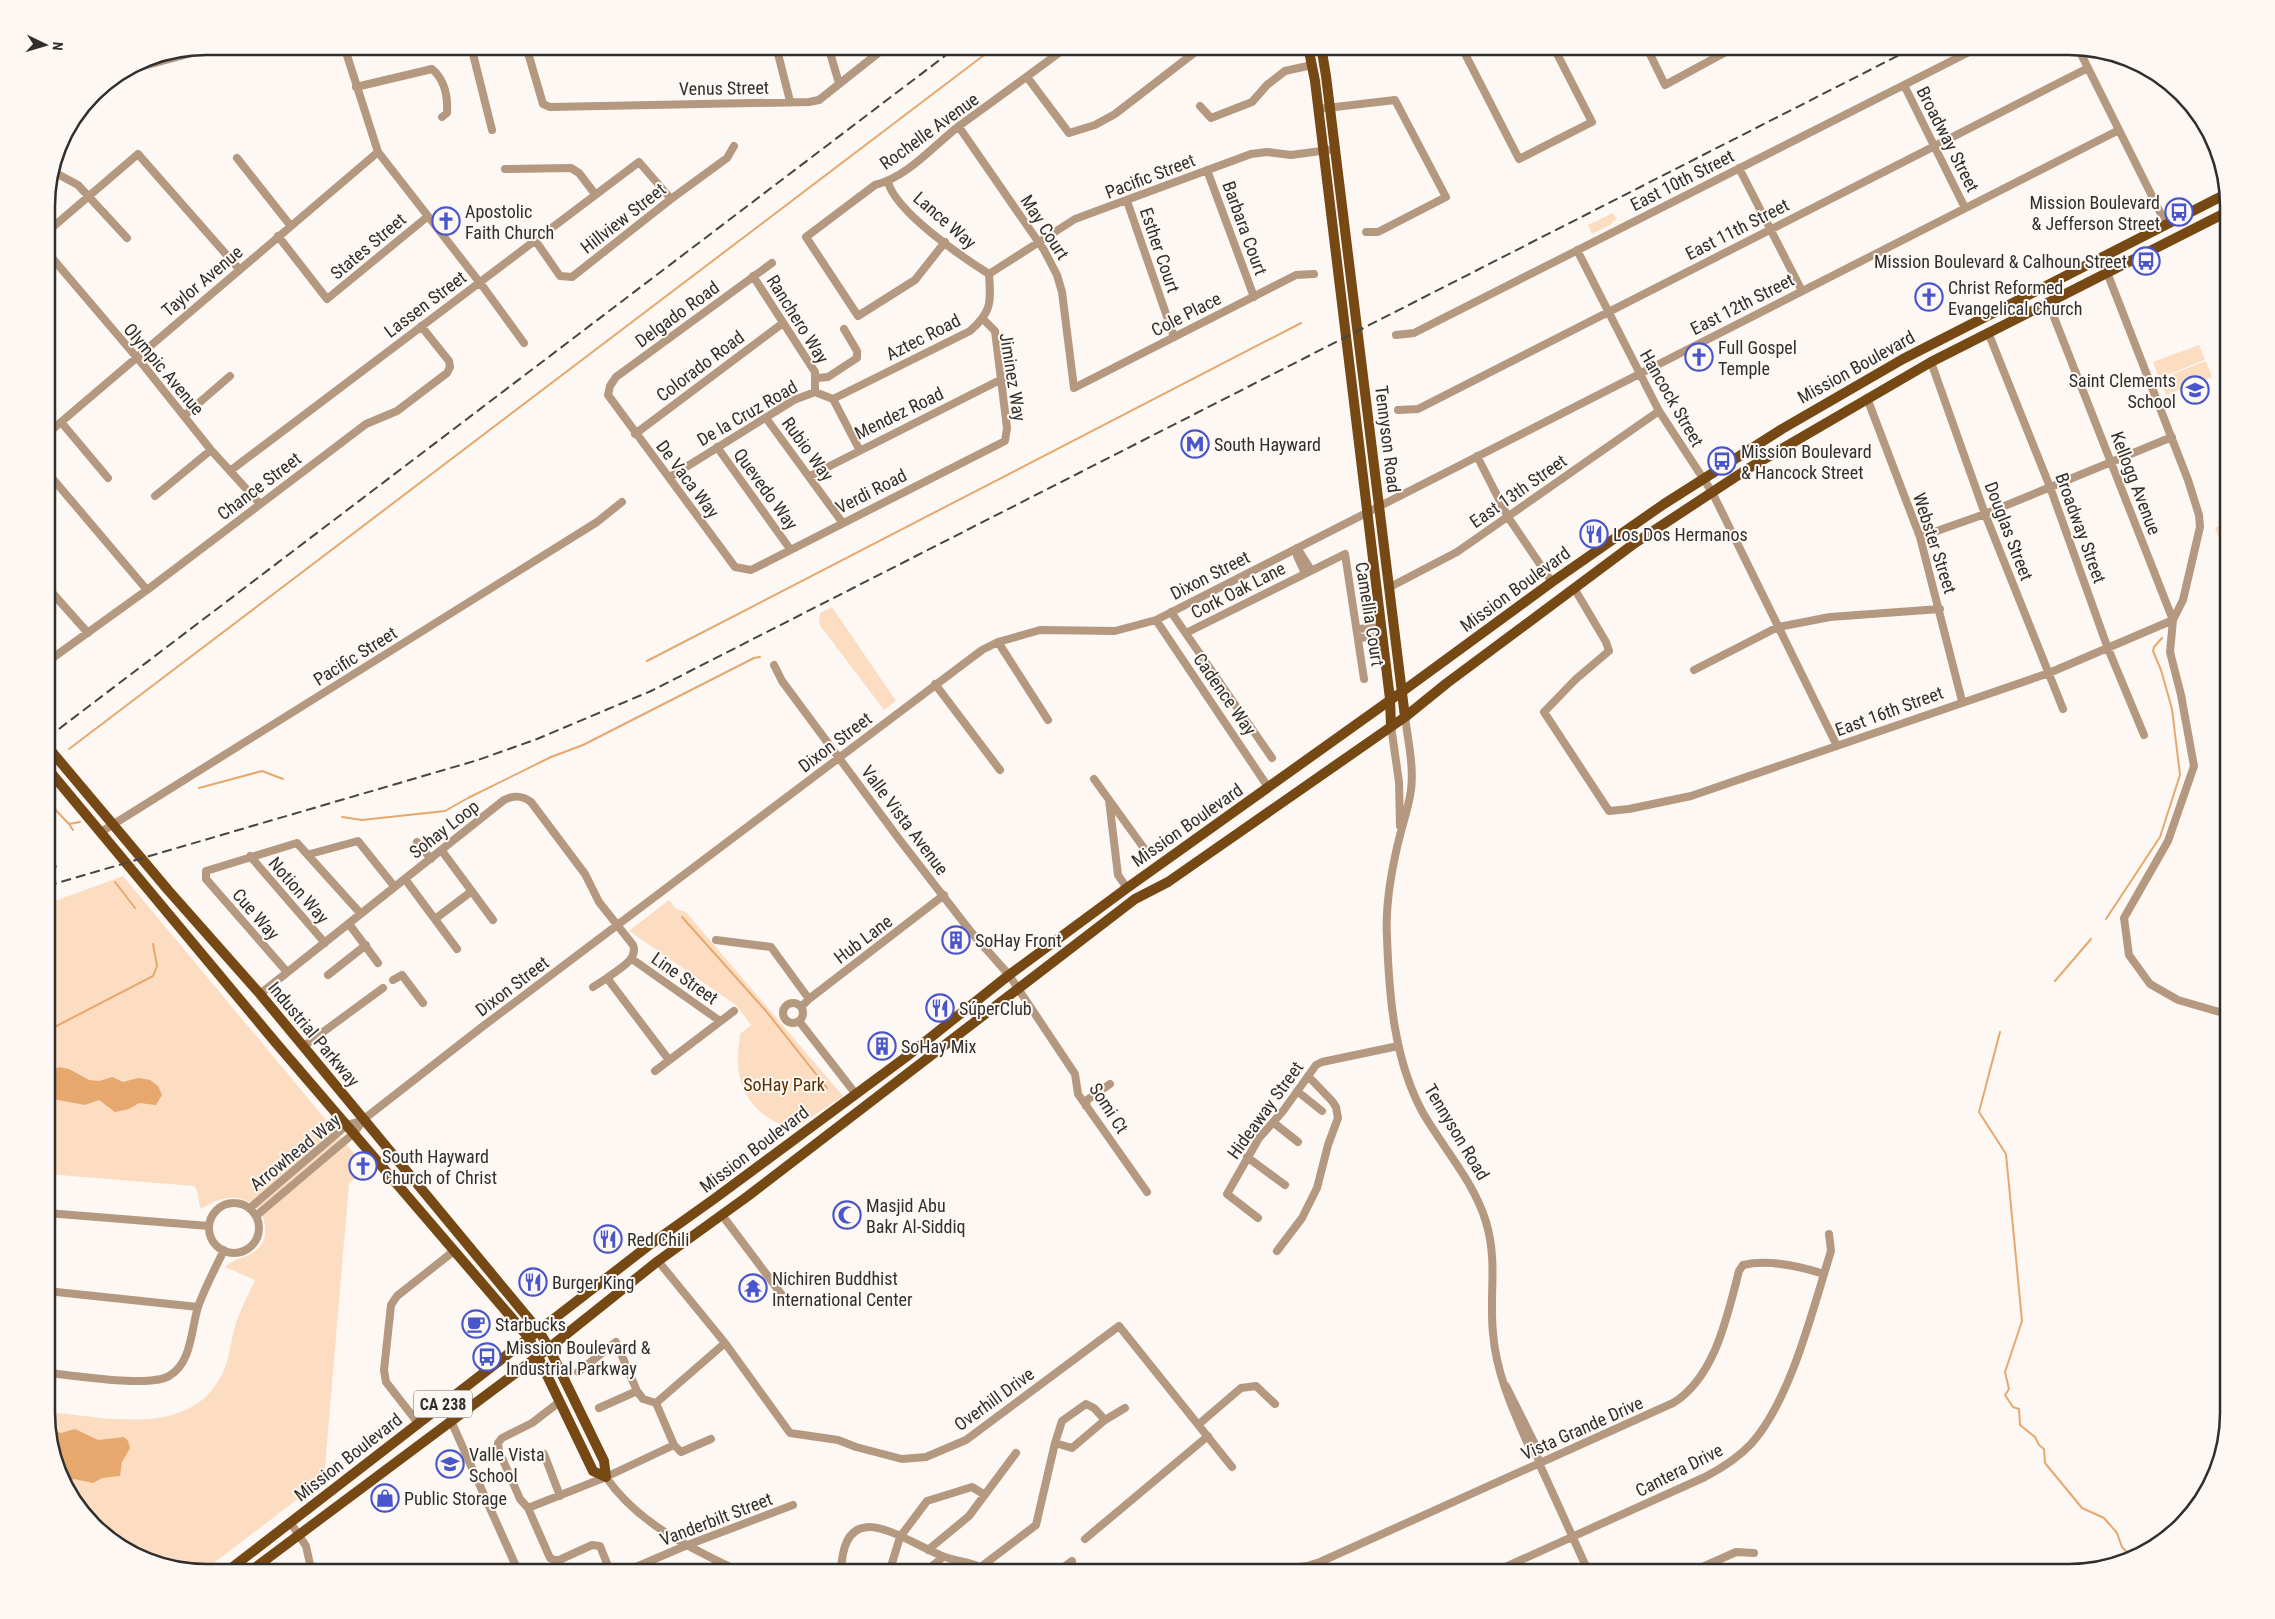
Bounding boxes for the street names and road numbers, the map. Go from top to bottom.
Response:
street label: Venus Street [679,77,769,99]
street label: Broadway Street [1912,83,1984,195]
street label: Rochelle Avenue [876,88,982,174]
street label: East 10th Street [1627,145,1737,215]
street label: Pacific Street [1102,149,1198,203]
street label: Hillview Street [576,178,670,258]
street label: Barbara Court [1218,178,1272,278]
street label: Lance Way [909,187,981,253]
street label: May Court [1016,191,1074,263]
street label: East 11th Street [1682,194,1792,264]
street label: Esther Court [1136,205,1184,295]
street label: States Street [326,209,410,283]
street label: Taylor Avenue [157,241,247,321]
street label: Lassen Street [380,266,470,342]
street label: East 12th Street [1687,269,1797,339]
street label: Ranchero Way [763,271,834,367]
street label: Delgado Road [631,277,723,351]
street label: Cole Place [1148,288,1224,340]
street label: Aztec Road [882,309,964,365]
street label: Olympic Avenue [120,319,208,419]
street label: Colorado Road [652,326,748,406]
street label: Mission Boulevard [1794,326,1918,408]
street label: Jiminez Way [996,331,1030,423]
street label: Hancock Street [1636,346,1708,450]
street label: De la Cruz Road [693,376,801,450]
street label: Mendez Road [851,382,947,444]
street label: Tennyson Road [1371,384,1405,494]
street label: Rubio Way [778,413,838,485]
street label: Kellogg Avenue [2107,428,2165,538]
street label: De Vaca Way [652,436,724,522]
street label: Quevedo Way [729,444,803,534]
street label: Chance Street [213,448,305,524]
street label: East 13th Street [1466,450,1570,532]
street label: Verdi Road [832,464,910,518]
street label: Broadway Street [2051,470,2111,586]
street label: Douglas Street [1981,479,2037,583]
street label: Webster Street [1909,490,1961,596]
street label: Mission Boulevard [1456,542,1574,636]
street label: Dixon Street [1167,546,1253,604]
street label: Cork Oak Lane [1187,557,1289,623]
street label: Camellia Court [1351,560,1389,668]
street label: Pacific Street [309,622,401,690]
street label: Cadence Way [1189,649,1261,739]
street label: East 16th Street [1832,682,1946,740]
street label: Dixon Street [794,708,876,776]
street label: Valle Vista Avenue [857,761,953,879]
street label: Mission Boulevard [1127,779,1247,871]
street label: Sohay Loop [405,795,483,863]
street label: Notion Way [265,853,334,928]
street label: Cue Way [228,884,284,944]
street label: Hub Lane [830,910,896,968]
street label: Line Street [648,948,722,1008]
street label: Dixon Street [471,952,553,1020]
street label: Industrial Parkway [264,977,364,1091]
street label: Hideaway Street [1223,1057,1307,1163]
street label: Somi Ct [1085,1079,1133,1137]
street label: Tennyson Road [1420,1080,1494,1184]
street label: Mission Boulevard [696,1101,812,1197]
street label: Arrowhead Way [246,1109,345,1195]
street label: Overhill Drive [950,1363,1038,1435]
road number: CA 238 [414,1390,472,1418]
street label: Vista Grande Drive [1518,1392,1646,1464]
street label: Mission Boulevard [290,1409,406,1505]
street label: Cantera Drive [1632,1439,1726,1501]
street label: Vanderbilt Street [657,1488,775,1550]

